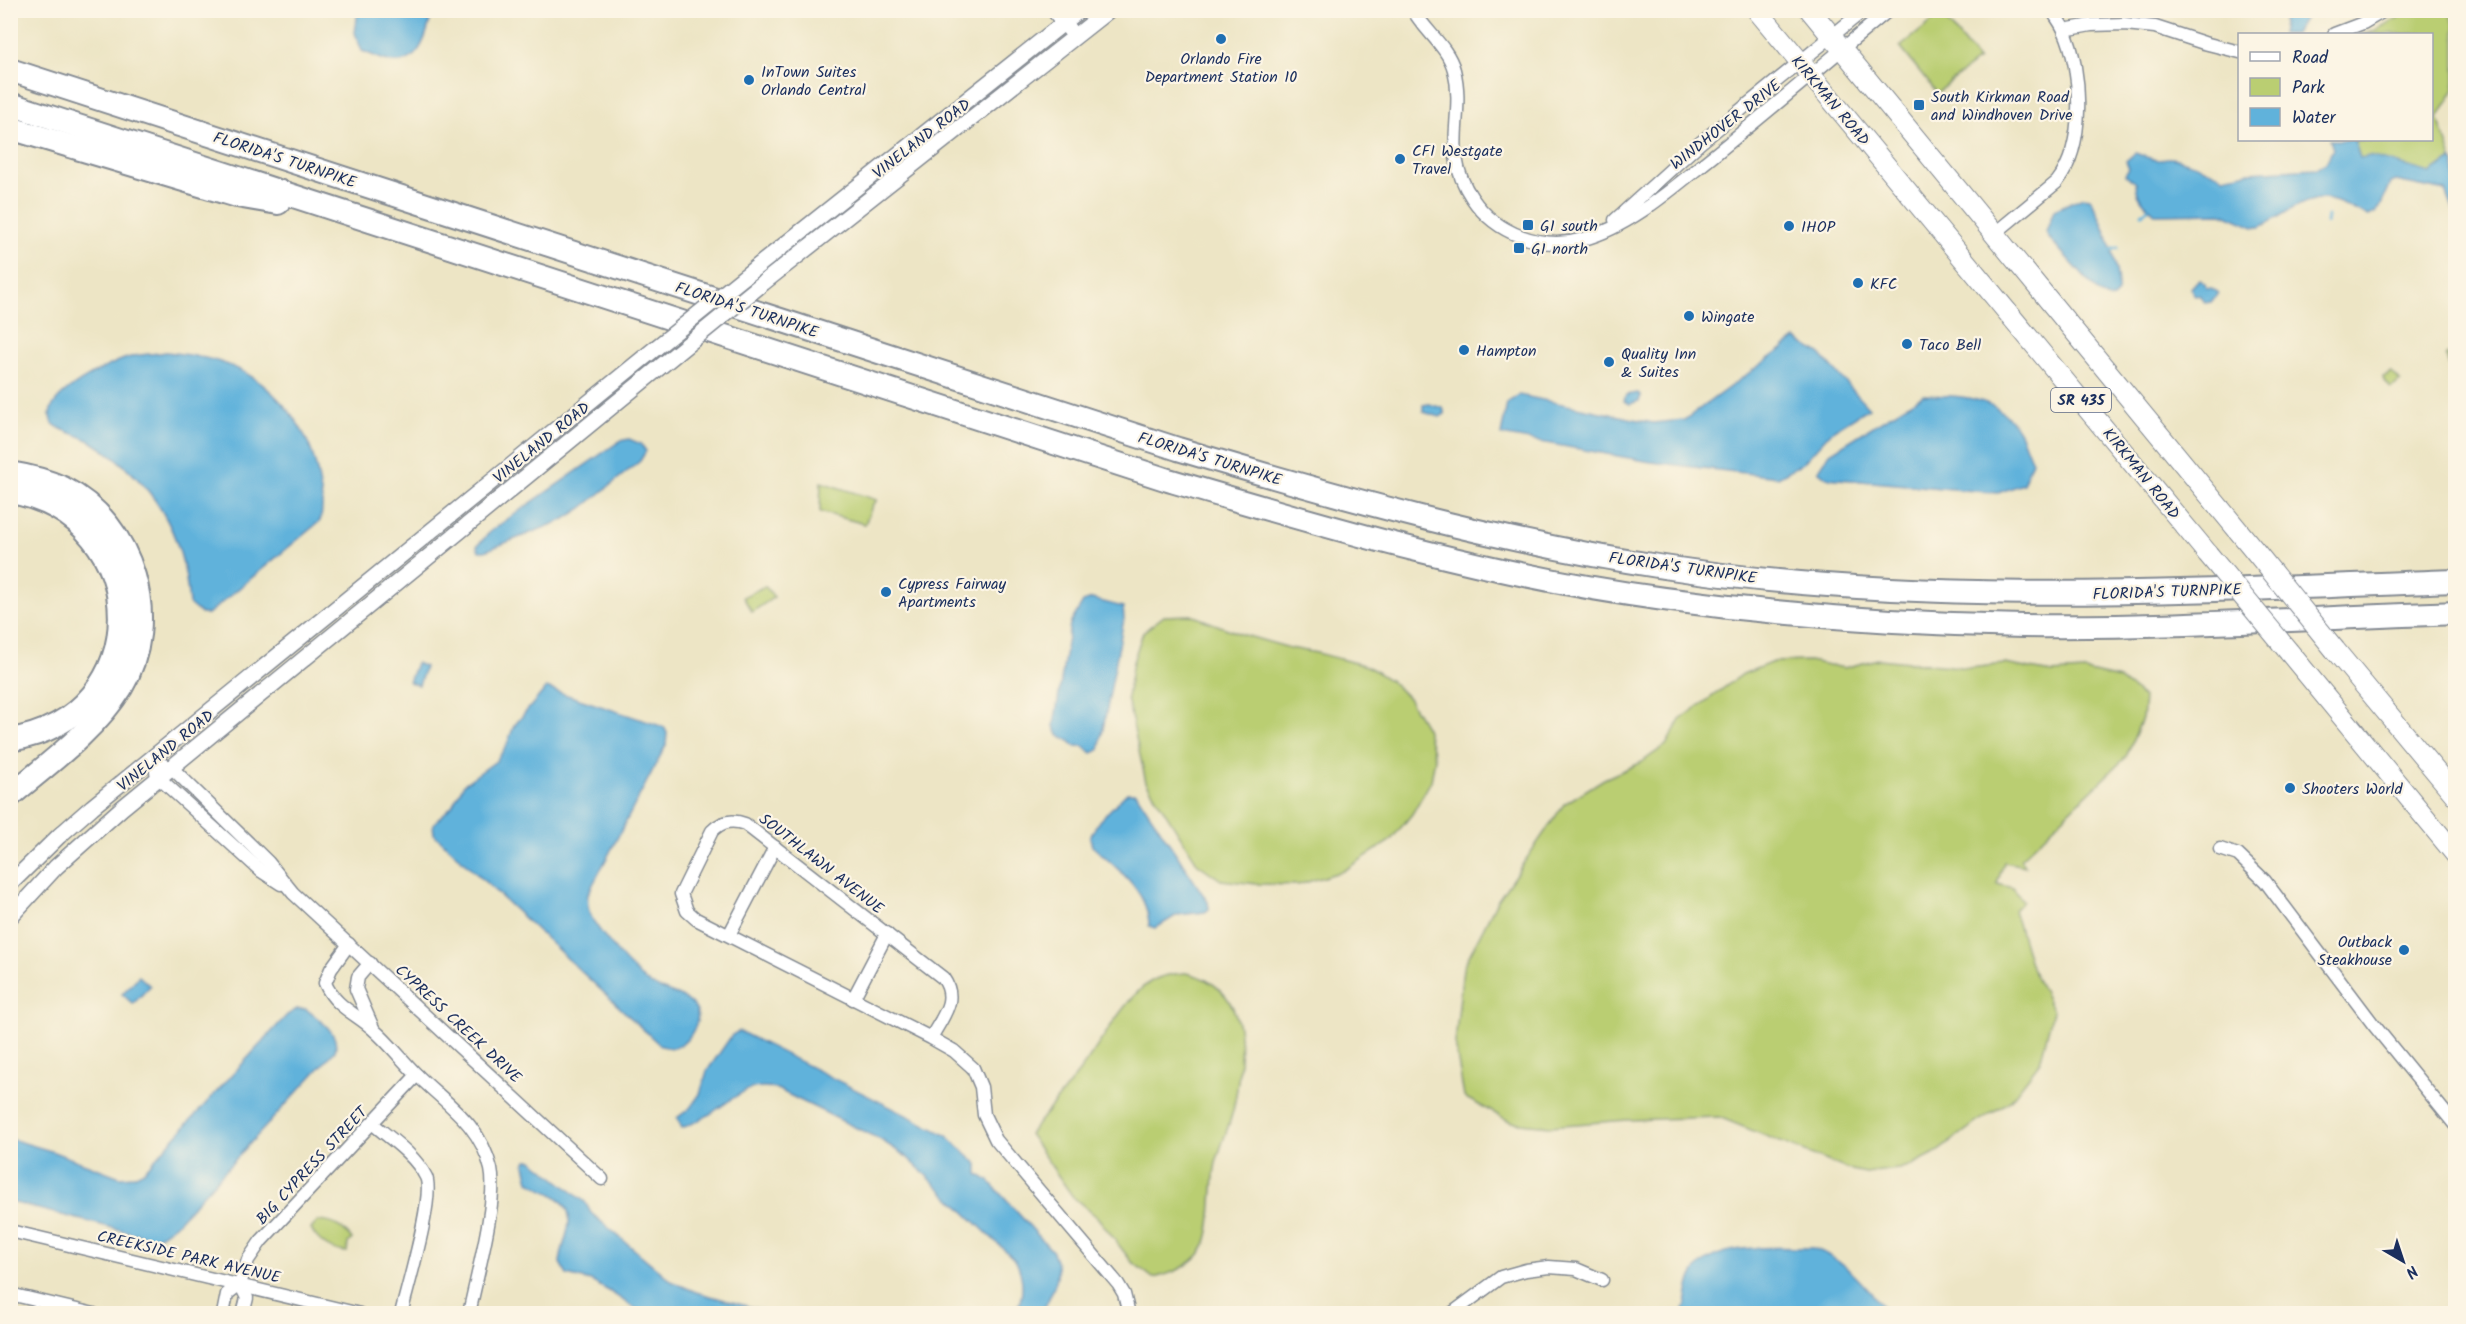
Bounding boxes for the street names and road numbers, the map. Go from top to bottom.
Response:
street label: KIRKMAN ROAD [1784,50,1875,152]
street label: WINDHOVER DRIVE [1665,73,1787,177]
street label: VINELAND ROAD [867,93,976,186]
street label: FLORIDA'S TURNPIKE [210,125,360,196]
street label: FLORIDA'S TURNPIKE [672,275,822,346]
road number: SR 435 [2051,388,2111,412]
street label: VINELAND ROAD [488,396,596,490]
street label: KIRKMAN ROAD [2096,423,2186,525]
street label: FLORIDA'S TURNPIKE [1135,426,1285,493]
street label: FLORIDA'S TURNPIKE [1607,546,1759,591]
street label: FLORIDA'S TURNPIKE [2092,577,2243,608]
street label: VINELAND ROAD [112,704,220,798]
street label: SOUTHLAWN AVENUE [753,807,889,921]
street label: CYPRESS CREEK DRIVE [389,958,528,1090]
street label: BIG CYPRESS STREET [250,1100,375,1231]
street label: CREEKSIDE PARK AVENUE [94,1224,284,1291]

